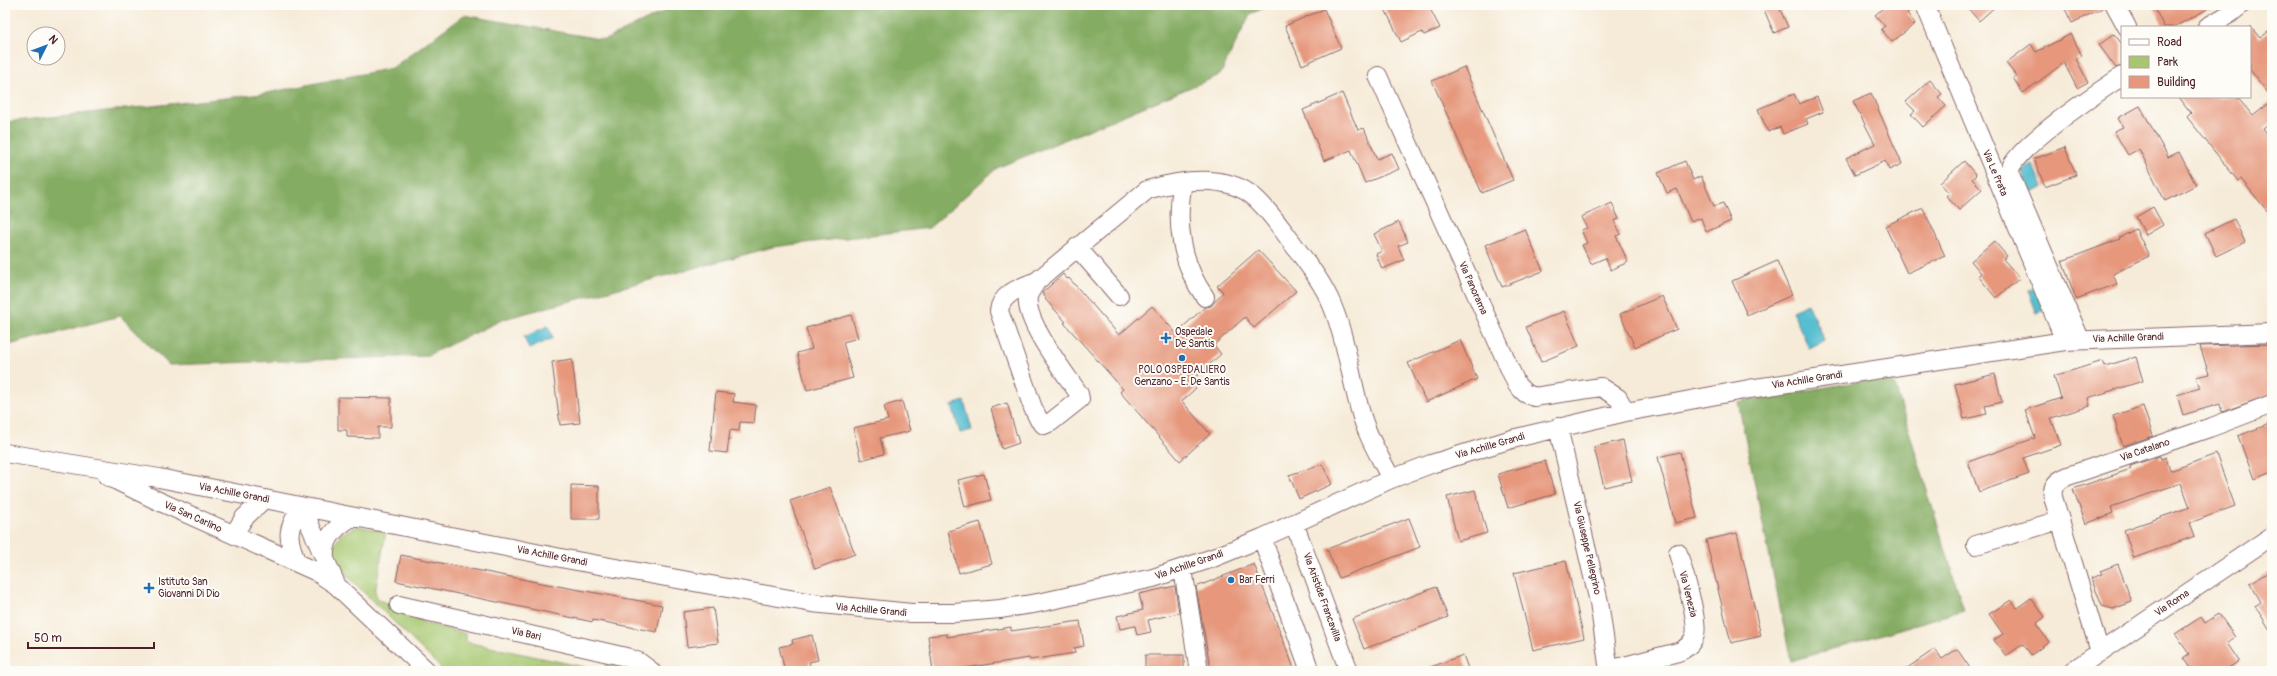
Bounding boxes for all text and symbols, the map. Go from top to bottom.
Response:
north arrow [26,26,66,66]
legend [2121,26,2251,98]
text: N [46,33,61,47]
text: Road [2157,35,2182,50]
text: Park [2157,55,2178,70]
text: Building [2157,75,2196,90]
street label: Via Le Prata [1980,148,2010,198]
street label: Via Panorama [1456,260,1490,317]
place label: Ospedale De Santis [1175,326,1215,350]
street label: Via Achille Grandi [2092,331,2164,345]
marker: Ospedale De Santis [1160,332,1172,344]
marker: POLO OSPEDALIERO Genzano - E. De Santis [1177,353,1187,363]
place label: POLO OSPEDALIERO Genzano - E. De Santis [1134,364,1230,388]
street label: Via Achille Grandi [1771,368,1843,392]
street label: Via Achille Grandi [1454,430,1526,462]
street label: Via Catalano [2119,436,2172,464]
street label: Via Achille Grandi [198,480,270,506]
street label: Via San Carlino [162,499,224,535]
street label: Via Giuseppe Pellegrino [1570,500,1604,597]
street label: Via Achille Grandi [516,543,588,569]
street label: Via Achille Grandi [1153,548,1225,582]
street label: Via Aristide Francavilla [1300,551,1344,643]
street label: Via Venezia [1676,569,1700,619]
place label: Bar Ferri [1239,574,1275,586]
marker: Bar Ferri [1226,575,1236,585]
place label: Istituto San Giovanni Di Dio [158,576,220,600]
marker: Istituto San Giovanni Di Dio [143,582,155,594]
street label: Via Roma [2152,587,2192,619]
street label: Via Achille Grandi [835,601,907,619]
scale bar [28,624,154,650]
street label: Via Bari [510,625,542,643]
text: 50 m [34,631,62,646]

